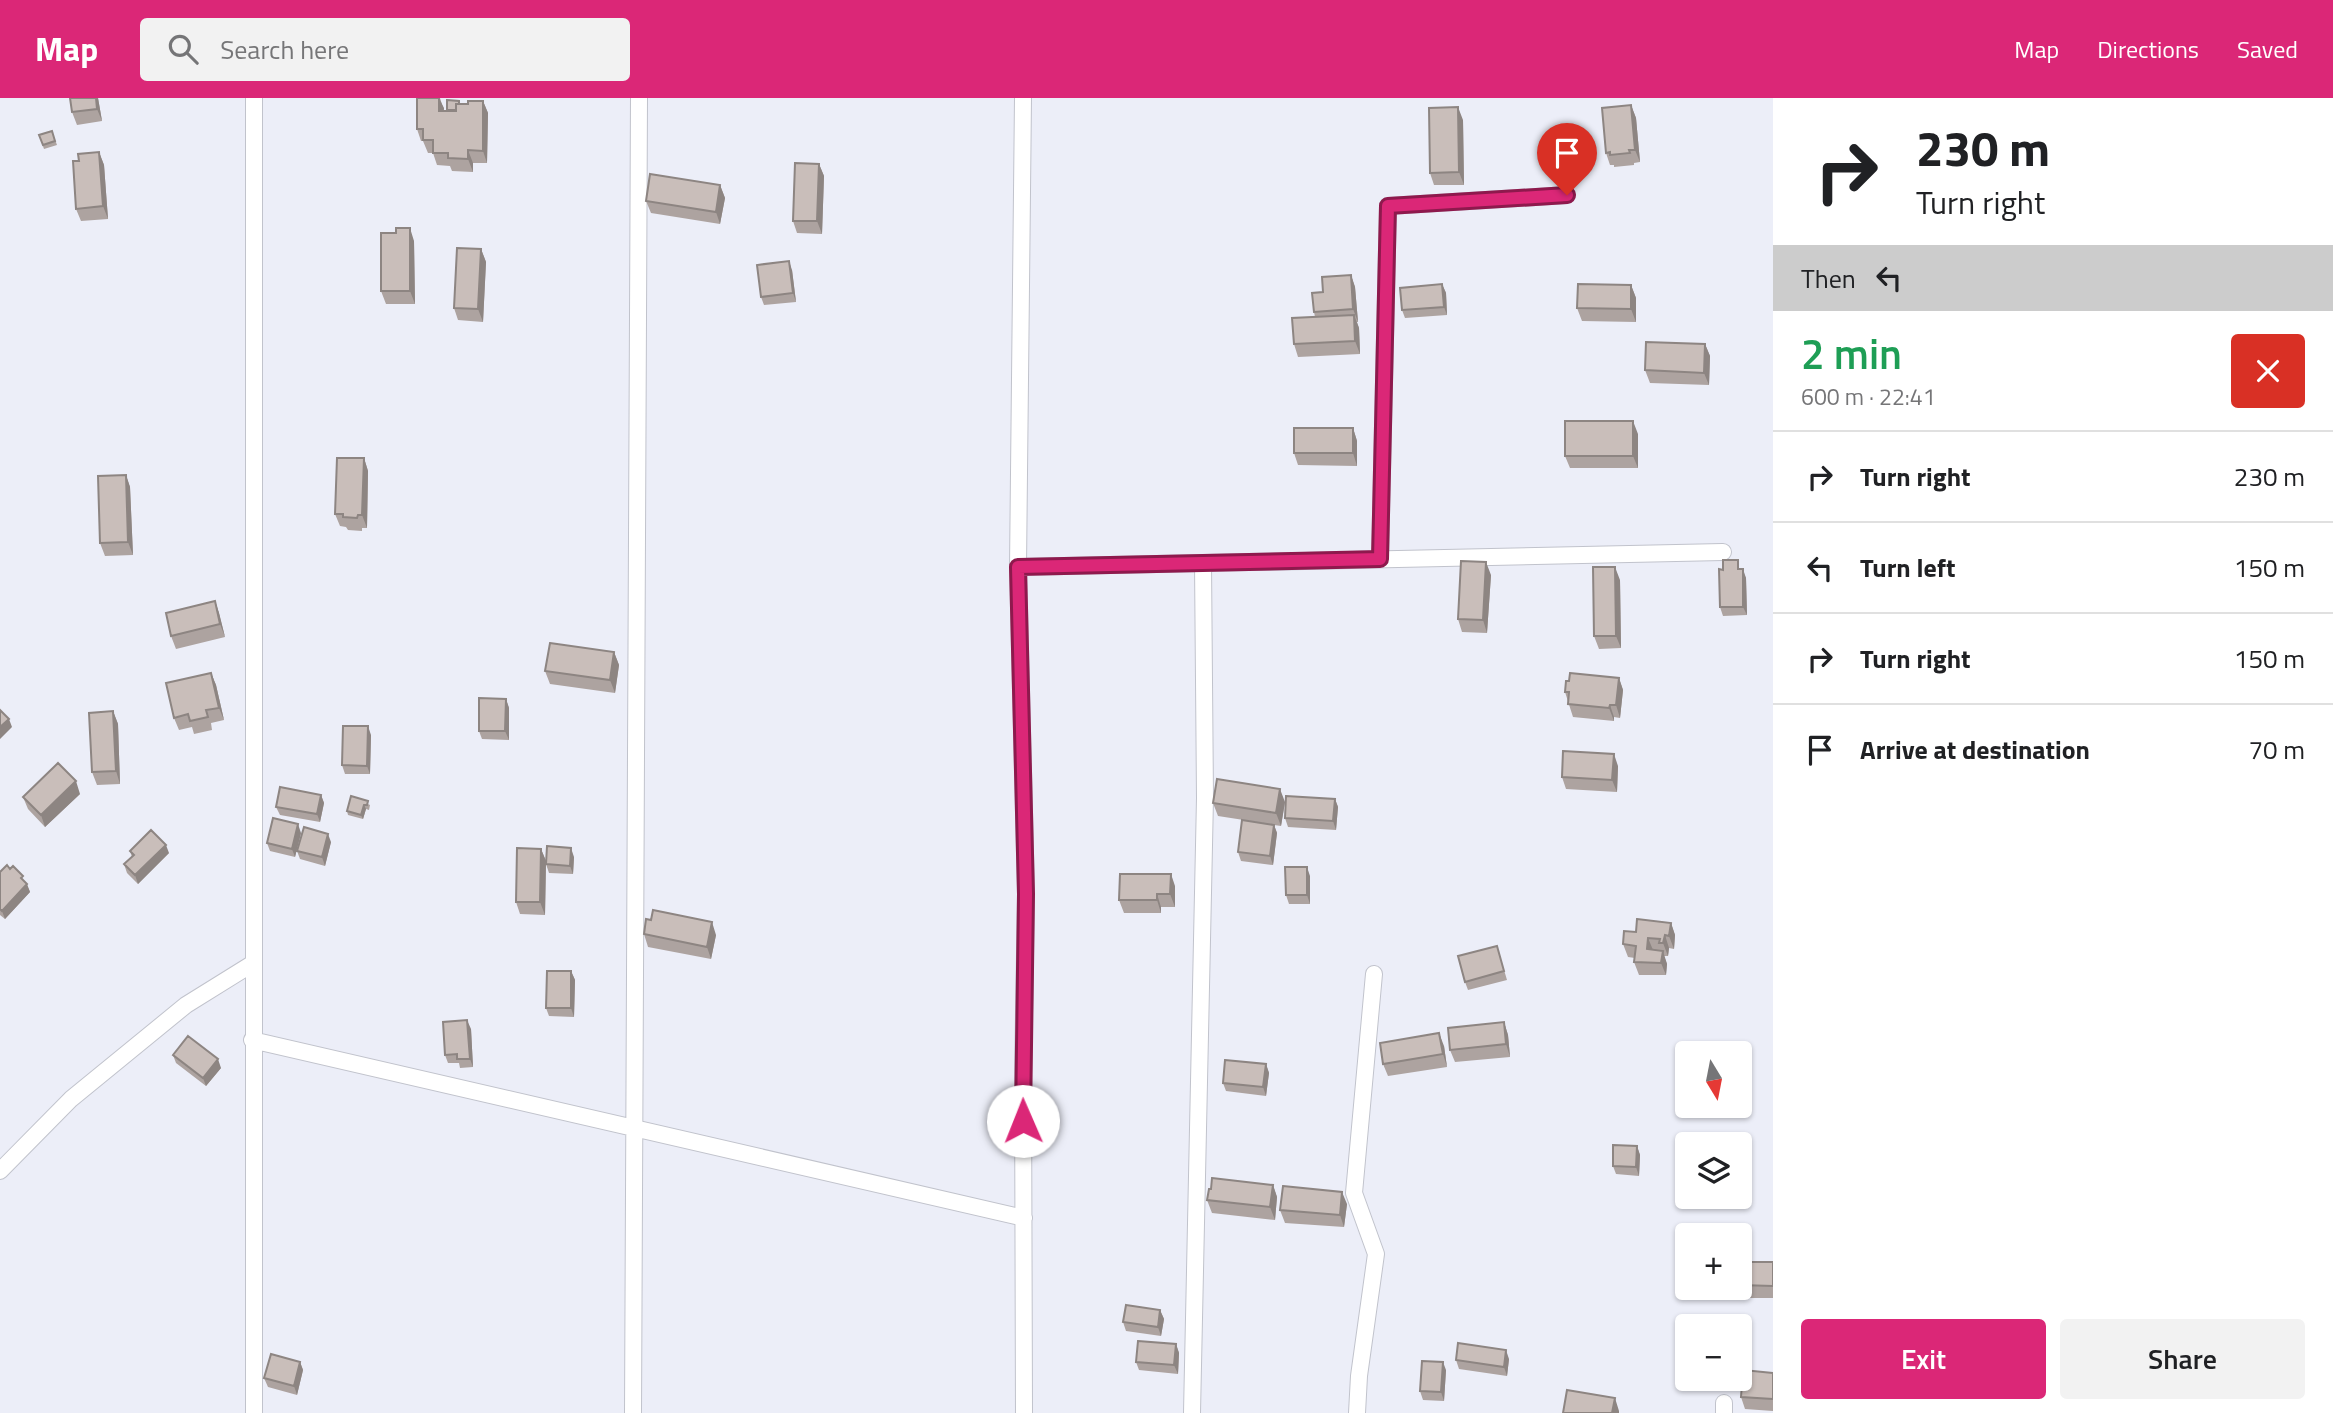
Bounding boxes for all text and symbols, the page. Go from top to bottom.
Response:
search box [140,18,630,81]
text: Map [35,24,98,74]
icon: search [164,30,202,68]
text: Search here [220,30,349,69]
text: Map [2014,31,2059,67]
text: Directions [2097,31,2199,67]
text: Saved [2237,31,2298,67]
text: 230 m [1916,110,2050,185]
pin [1537,123,1597,195]
icon: right [1801,126,1892,217]
icon: arrive [1548,134,1586,172]
text: Turn right [1916,178,2045,226]
text: Then [1801,259,1856,298]
icon: left [1870,259,1908,297]
text: 2 min [1801,321,1902,385]
button: close [2231,334,2305,408]
text: 600 m · 22:41 [1801,379,1936,414]
text: Turn right [1860,457,1971,496]
text: 230 m [2234,457,2305,496]
icon: right [1801,458,1839,496]
text: Turn left [1860,548,1955,587]
text: 150 m [2234,548,2305,587]
icon: left [1801,549,1839,587]
text: Turn right [1860,639,1971,678]
text: 150 m [2234,639,2305,678]
icon: right [1801,640,1839,678]
text: Arrive at destination [1860,730,2090,769]
text: 70 m [2248,730,2305,769]
icon: arrive [1801,731,1839,769]
north arrow [1675,1041,1752,1118]
map controls [1675,1041,1752,1391]
position arrow [986,1084,1060,1158]
button: layers [1675,1132,1752,1209]
button: + [1675,1223,1752,1300]
button: − [1675,1314,1752,1391]
button: Exit [1801,1319,2046,1399]
button: Share [2060,1319,2305,1399]

